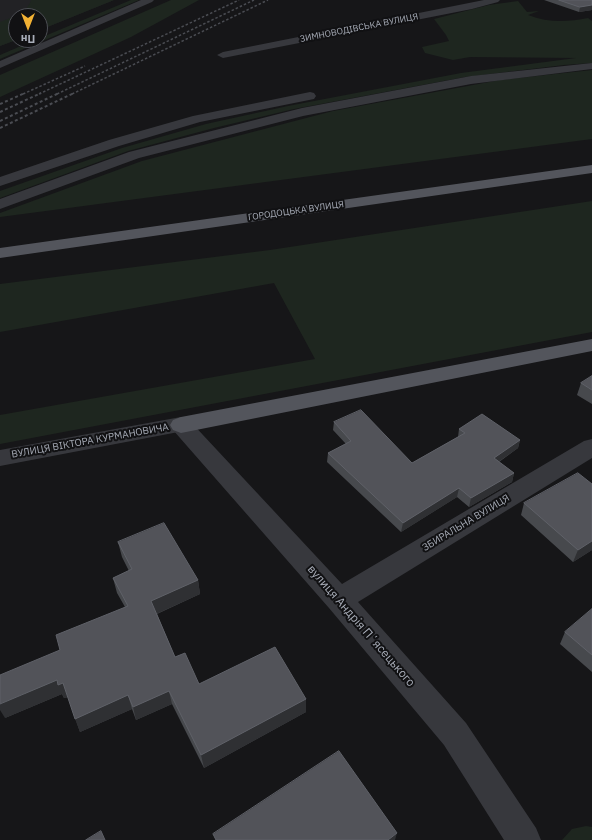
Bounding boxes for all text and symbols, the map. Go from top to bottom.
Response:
north arrow [8,8,48,48]
street label: ЗИМНОВОДІВСЬКА ВУЛИЦЯ [299,11,419,45]
text: Пн [21,32,35,46]
street label: ГОРОДОЦЬКА ВУЛИЦЯ [247,199,345,223]
street label: ВУЛИЦЯ ВІКТОРА КУРМАНОВИЧА [10,421,170,461]
street label: ЗБИРАЛЬНА ВУЛИЦЯ [420,492,512,554]
street label: вулиця Андрія Пʼясецького [304,562,418,690]

